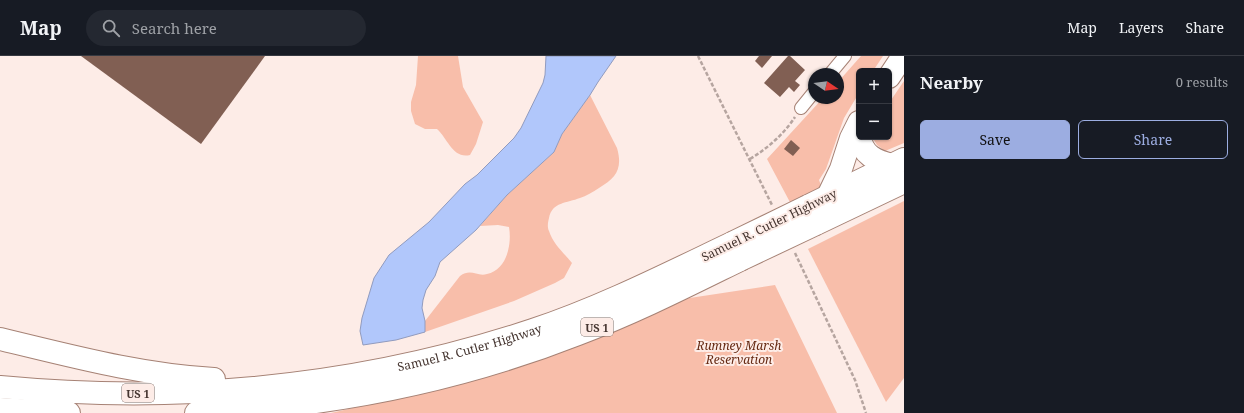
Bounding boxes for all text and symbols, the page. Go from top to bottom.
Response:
search box [86,10,366,46]
text: Map [20,15,62,41]
icon: search [100,17,122,39]
text: Search here [132,18,217,38]
text: Map [1067,18,1097,37]
text: Layers [1119,18,1164,37]
text: Share [1186,18,1224,37]
north arrow [808,68,844,104]
map controls [856,68,892,140]
button: + [856,68,892,104]
text: Nearby [920,71,983,94]
text: 0 results [1176,73,1228,91]
button: − [856,104,892,140]
button: Save [920,120,1070,159]
button: Share [1078,120,1228,159]
street label: Samuel R. Cutler Highway [698,185,840,265]
road number: US 1 [581,318,613,336]
street label: Samuel R. Cutler Highway [396,319,544,375]
park label: Rumney Marsh Reservation [695,337,782,368]
road number: US 1 [122,384,154,402]

